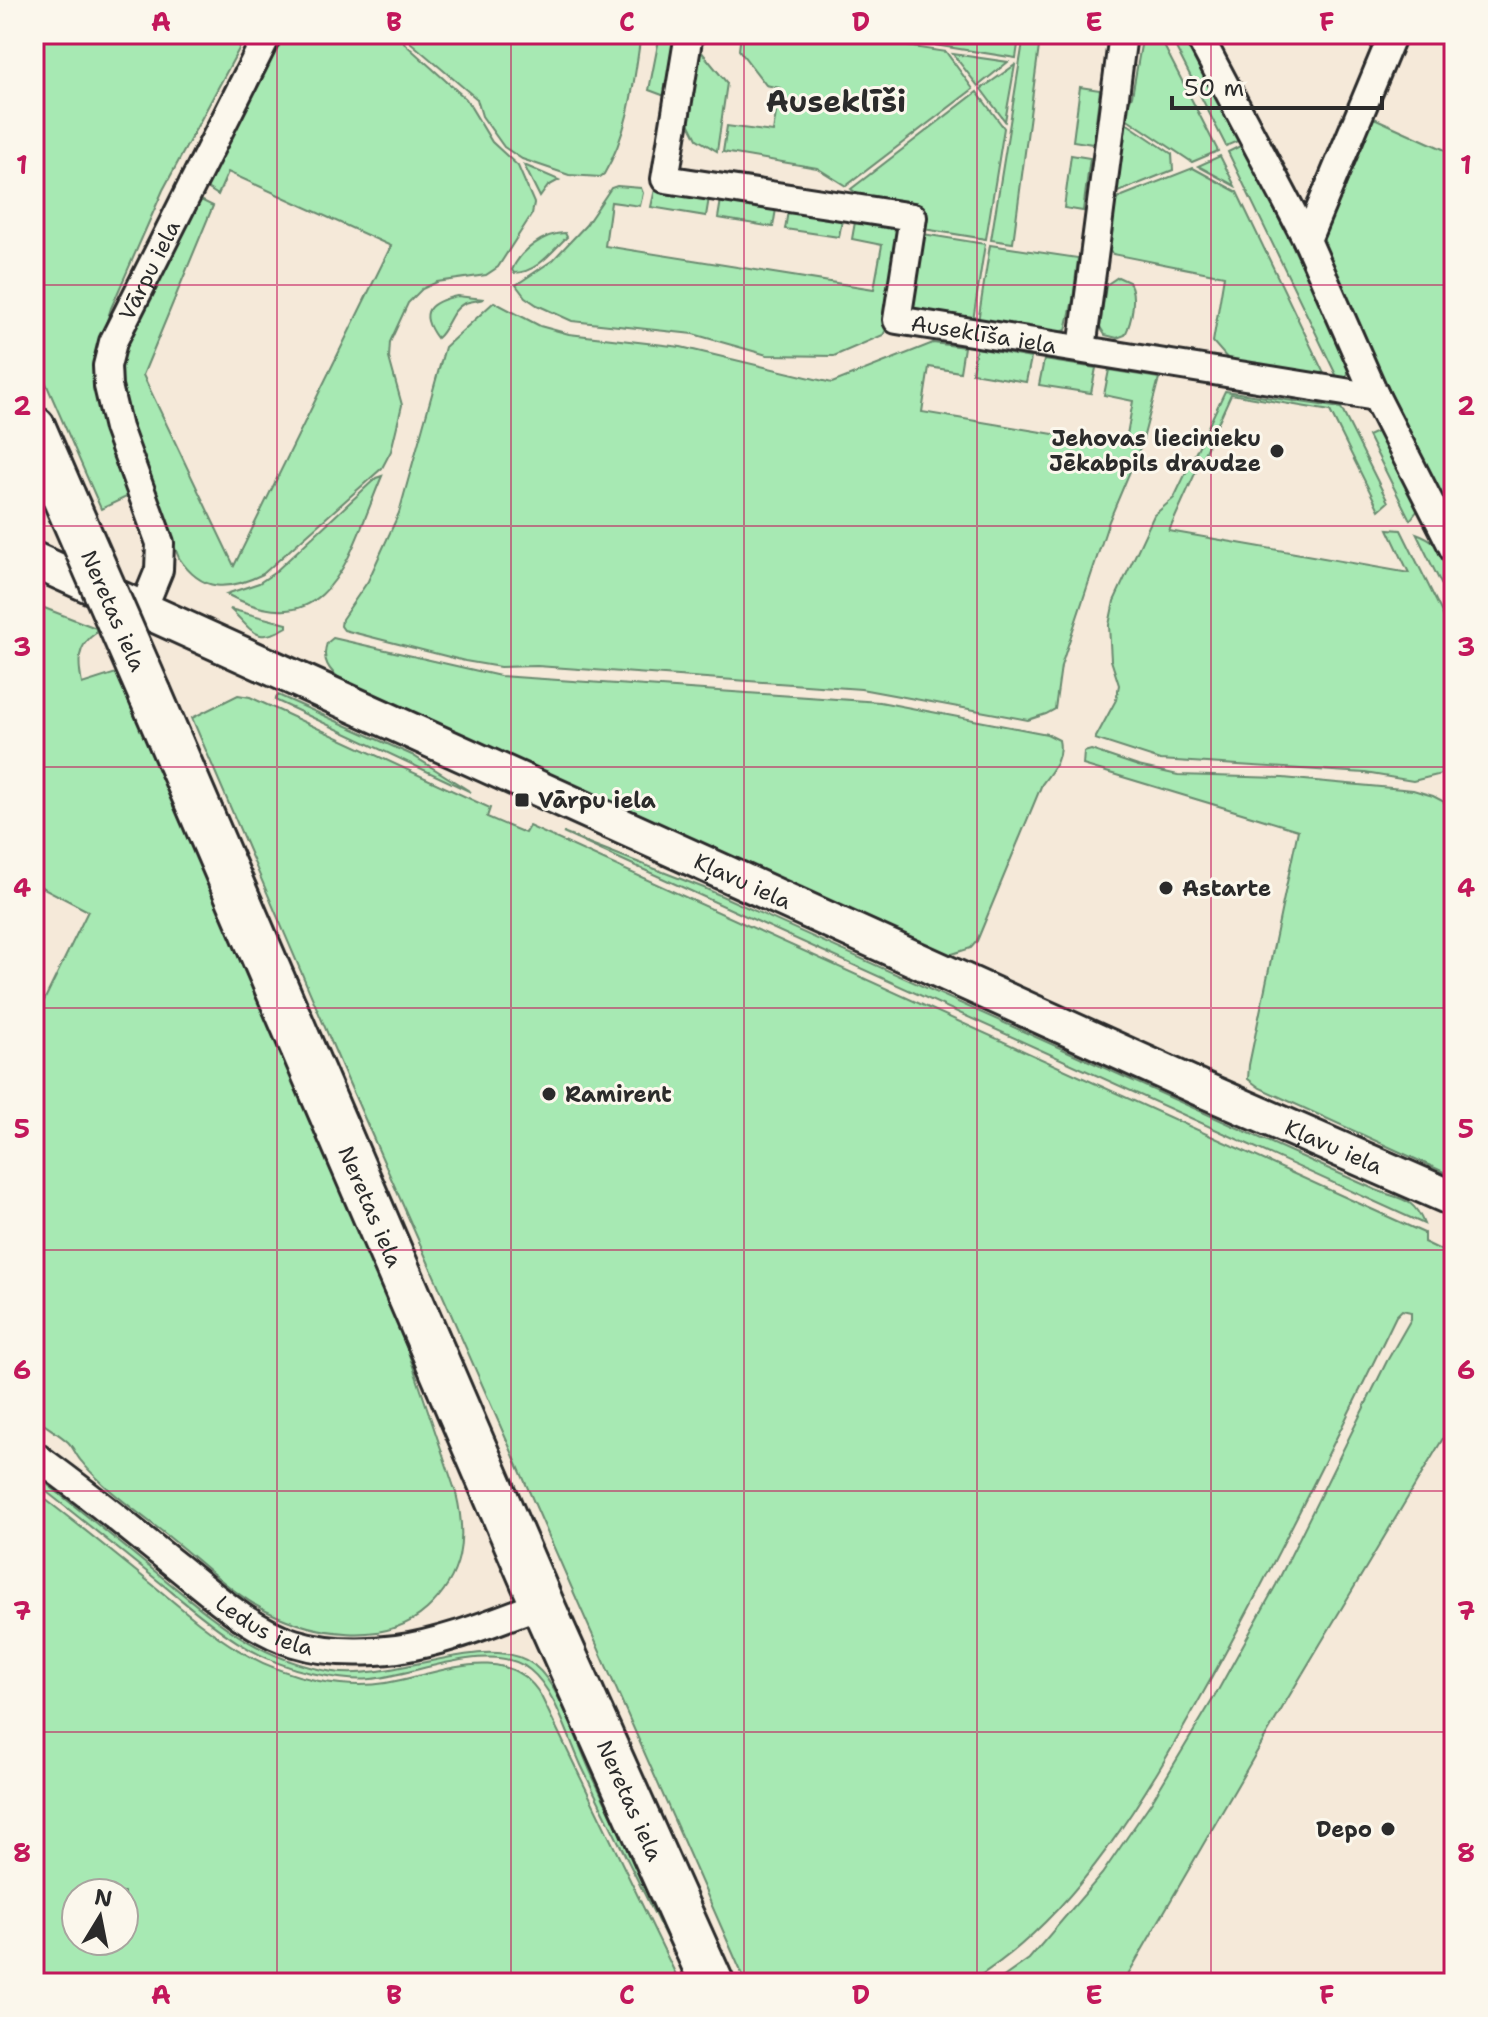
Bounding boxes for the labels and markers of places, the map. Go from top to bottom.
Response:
place label: Jehovas liecinieku Jēkabpils draudze [1049,424,1261,478]
marker: Jehovas liecinieku Jēkabpils draudze [1268,442,1286,460]
place label: Vārpu iela [538,786,656,815]
marker: Vārpu iela [513,791,531,809]
place label: Astarte [1182,874,1271,903]
marker: Astarte [1157,879,1175,897]
place label: Ramirent [565,1080,672,1109]
marker: Ramirent [540,1085,558,1103]
place label: Depo [1316,1815,1372,1844]
marker: Depo [1379,1820,1397,1838]

